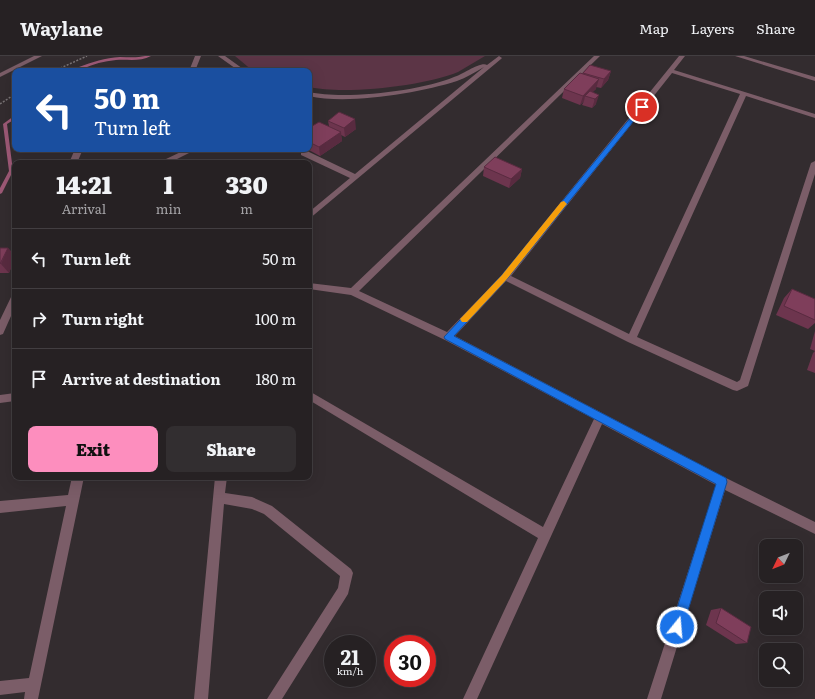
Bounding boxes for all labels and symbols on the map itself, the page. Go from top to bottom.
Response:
pin [625,90,659,124]
north arrow [759,539,803,583]
position arrow [656,606,698,648]
speed limit sign: 30 [384,635,436,687]

